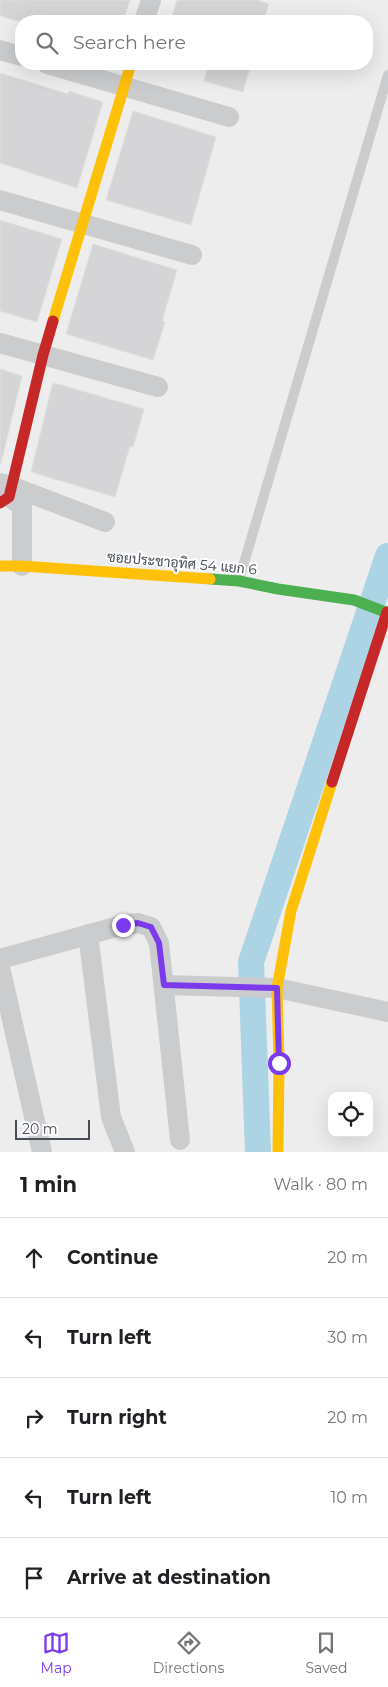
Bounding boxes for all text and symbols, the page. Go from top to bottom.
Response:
search box [15,15,373,70]
icon: search [33,29,61,57]
text: Search here [73,31,186,54]
street label: ซอยประชาอุทิศ 54 แยก 6 [106,547,258,580]
route end [112,914,135,937]
route start [268,1052,291,1075]
map controls [328,1092,373,1137]
button: locate [328,1092,373,1137]
scale bar [15,1117,90,1140]
text: 20 m [22,1120,58,1138]
text: 1 min [20,1172,77,1197]
text: Walk · 80 m [273,1175,368,1194]
icon: ahead [20,1244,48,1272]
text: Continue [67,1246,158,1269]
text: 20 m [327,1248,368,1267]
icon: left [20,1324,48,1352]
text: Turn left [67,1326,152,1349]
text: 30 m [327,1328,368,1347]
icon: right [20,1404,48,1432]
text: Turn right [67,1406,167,1429]
text: 20 m [327,1408,368,1427]
icon: left [20,1484,48,1512]
text: Turn left [67,1486,152,1509]
text: 10 m [330,1488,368,1507]
icon: arrive [20,1564,48,1592]
text: Arrive at destination [67,1566,271,1589]
tab: Map [41,1629,72,1677]
tab: Directions [153,1629,224,1677]
tab: Saved [305,1629,347,1677]

